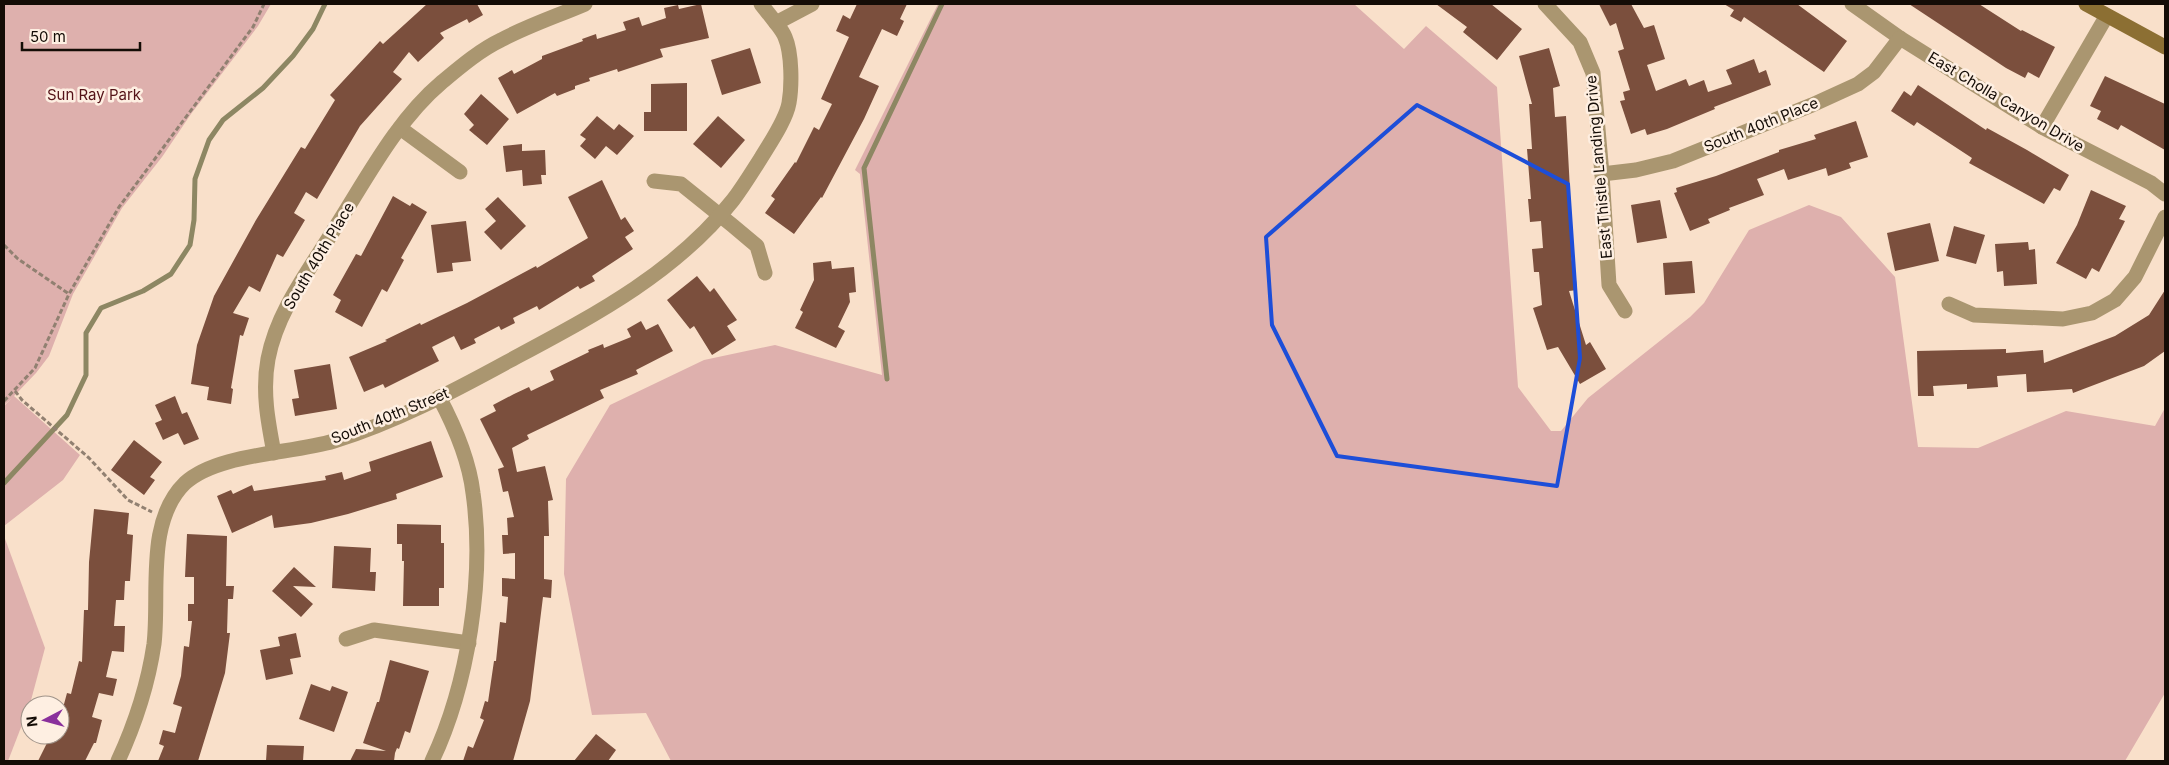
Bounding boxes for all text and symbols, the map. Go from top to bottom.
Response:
scale bar [22,20,140,52]
text: 50 m [30,27,66,46]
street label: East Cholla Canyon Drive [1925,47,2088,156]
street label: East Thistle Landing Drive [1581,74,1616,260]
park label: Sun Ray Park [47,85,142,104]
street label: South 40th Place [1701,93,1821,156]
street label: South 40th Place [279,199,358,313]
street label: South 40th Street [328,383,451,448]
north arrow [20,695,70,745]
text: N [23,715,41,728]

